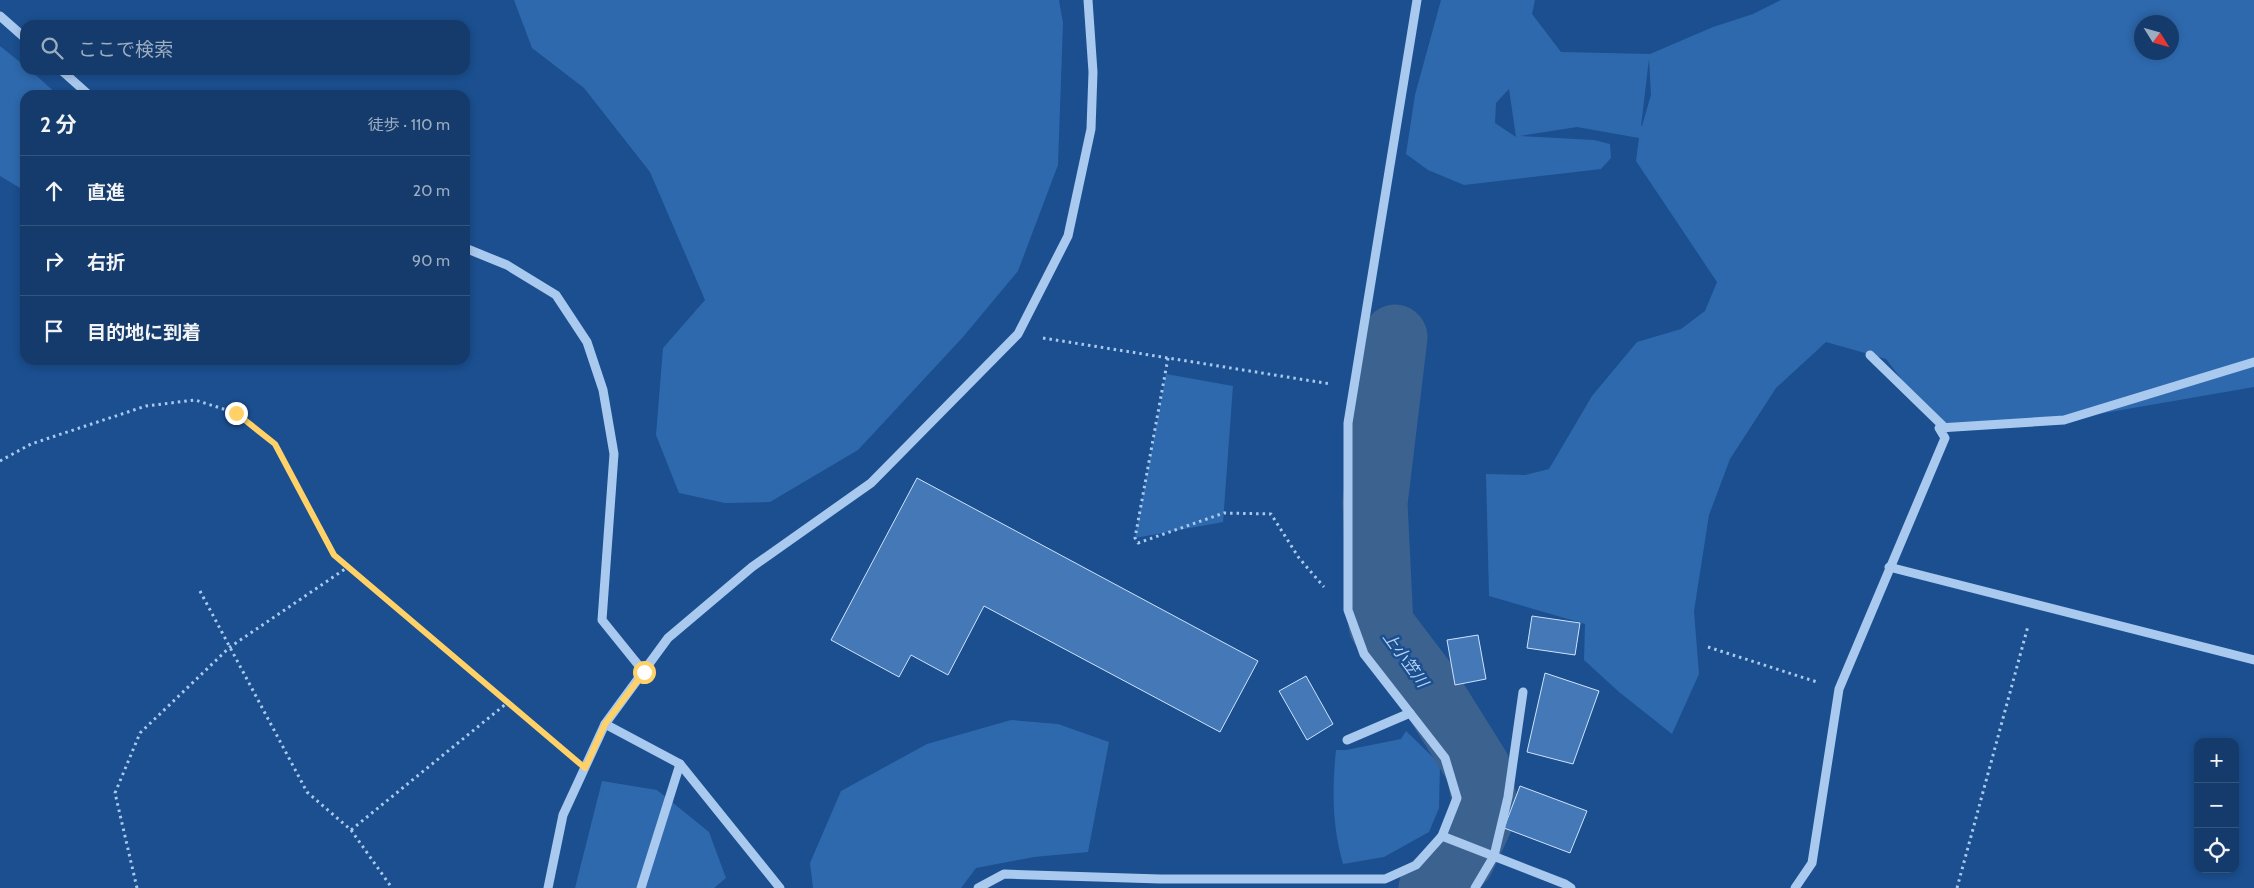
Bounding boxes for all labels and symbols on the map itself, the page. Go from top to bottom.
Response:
north arrow [2134,15,2179,60]
route end [225,402,248,425]
water label: 上小笠川 [1379,628,1433,692]
route start [633,661,656,684]

